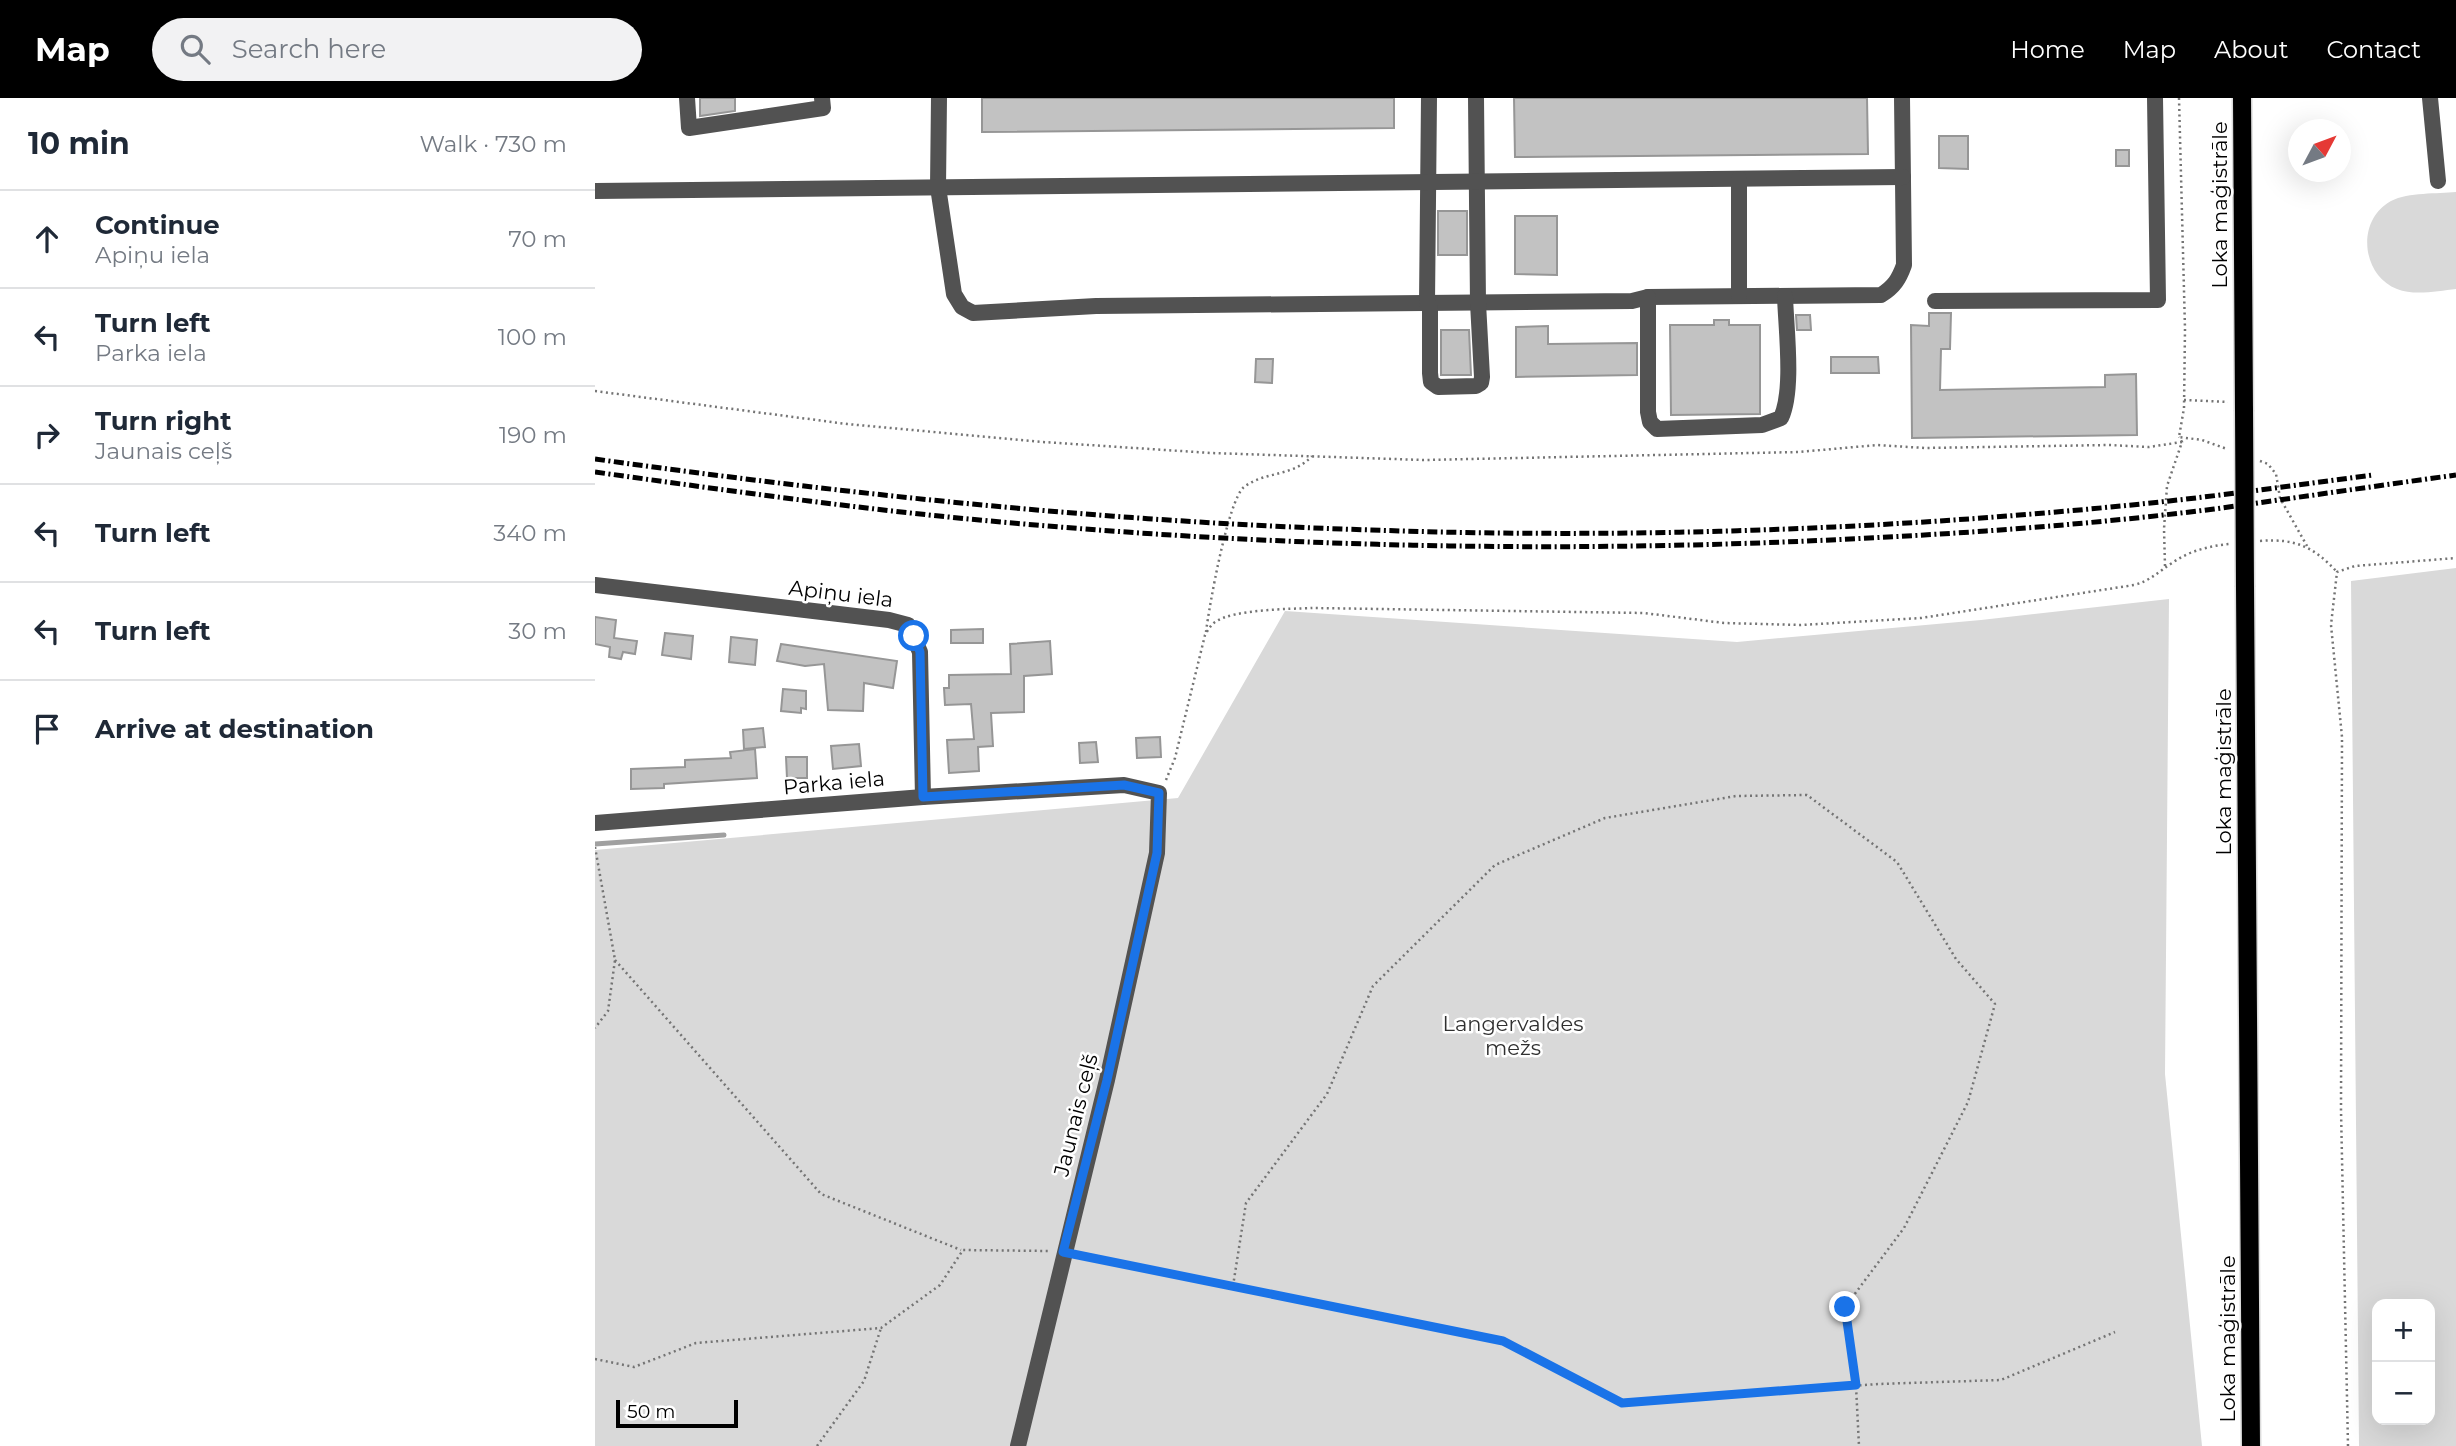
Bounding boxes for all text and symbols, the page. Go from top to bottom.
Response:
search box [152,18,642,81]
text: Map [35,29,110,69]
icon: search [176,30,214,68]
text: Search here [232,33,386,65]
text: Home [2010,35,2085,64]
text: Map [2123,35,2176,64]
text: About [2214,35,2288,64]
text: Contact [2326,35,2421,64]
north arrow [2288,119,2351,182]
street label: Loka maģistrāle [2207,121,2232,289]
text: 10 min [28,125,130,162]
text: Walk · 730 m [419,130,567,158]
text: Continue [95,209,220,241]
icon: ahead [28,220,66,258]
text: 70 m [508,225,567,253]
text: Apiņu iela [95,241,210,269]
text: Turn left [95,307,211,339]
icon: left [28,318,66,356]
text: 100 m [498,323,567,351]
text: Parka iela [95,339,207,367]
text: Turn right [95,405,231,437]
icon: right [28,416,66,454]
text: 190 m [499,421,567,449]
text: Jaunais ceļš [95,437,232,465]
icon: left [28,514,66,552]
text: Turn left [95,517,211,549]
text: 340 m [493,519,567,547]
street label: Apiņu iela [787,575,895,613]
icon: left [28,612,66,650]
text: Turn left [95,615,211,647]
text: 30 m [508,617,567,645]
route start [898,620,929,651]
street label: Loka maģistrāle [2211,688,2236,856]
icon: arrive [28,710,66,748]
text: Arrive at destination [95,713,374,745]
street label: Parka iela [782,766,886,799]
park label: Langervaldes mežs [1443,1011,1583,1060]
street label: Jaunais ceļš [1048,1051,1104,1180]
street label: Loka maģistrāle [2215,1255,2240,1423]
route end [1829,1291,1860,1322]
map controls [2372,1299,2435,1425]
button: + [2372,1299,2435,1362]
button: − [2372,1362,2435,1425]
scale bar [616,1397,739,1429]
text: 50 m [627,1400,675,1423]

